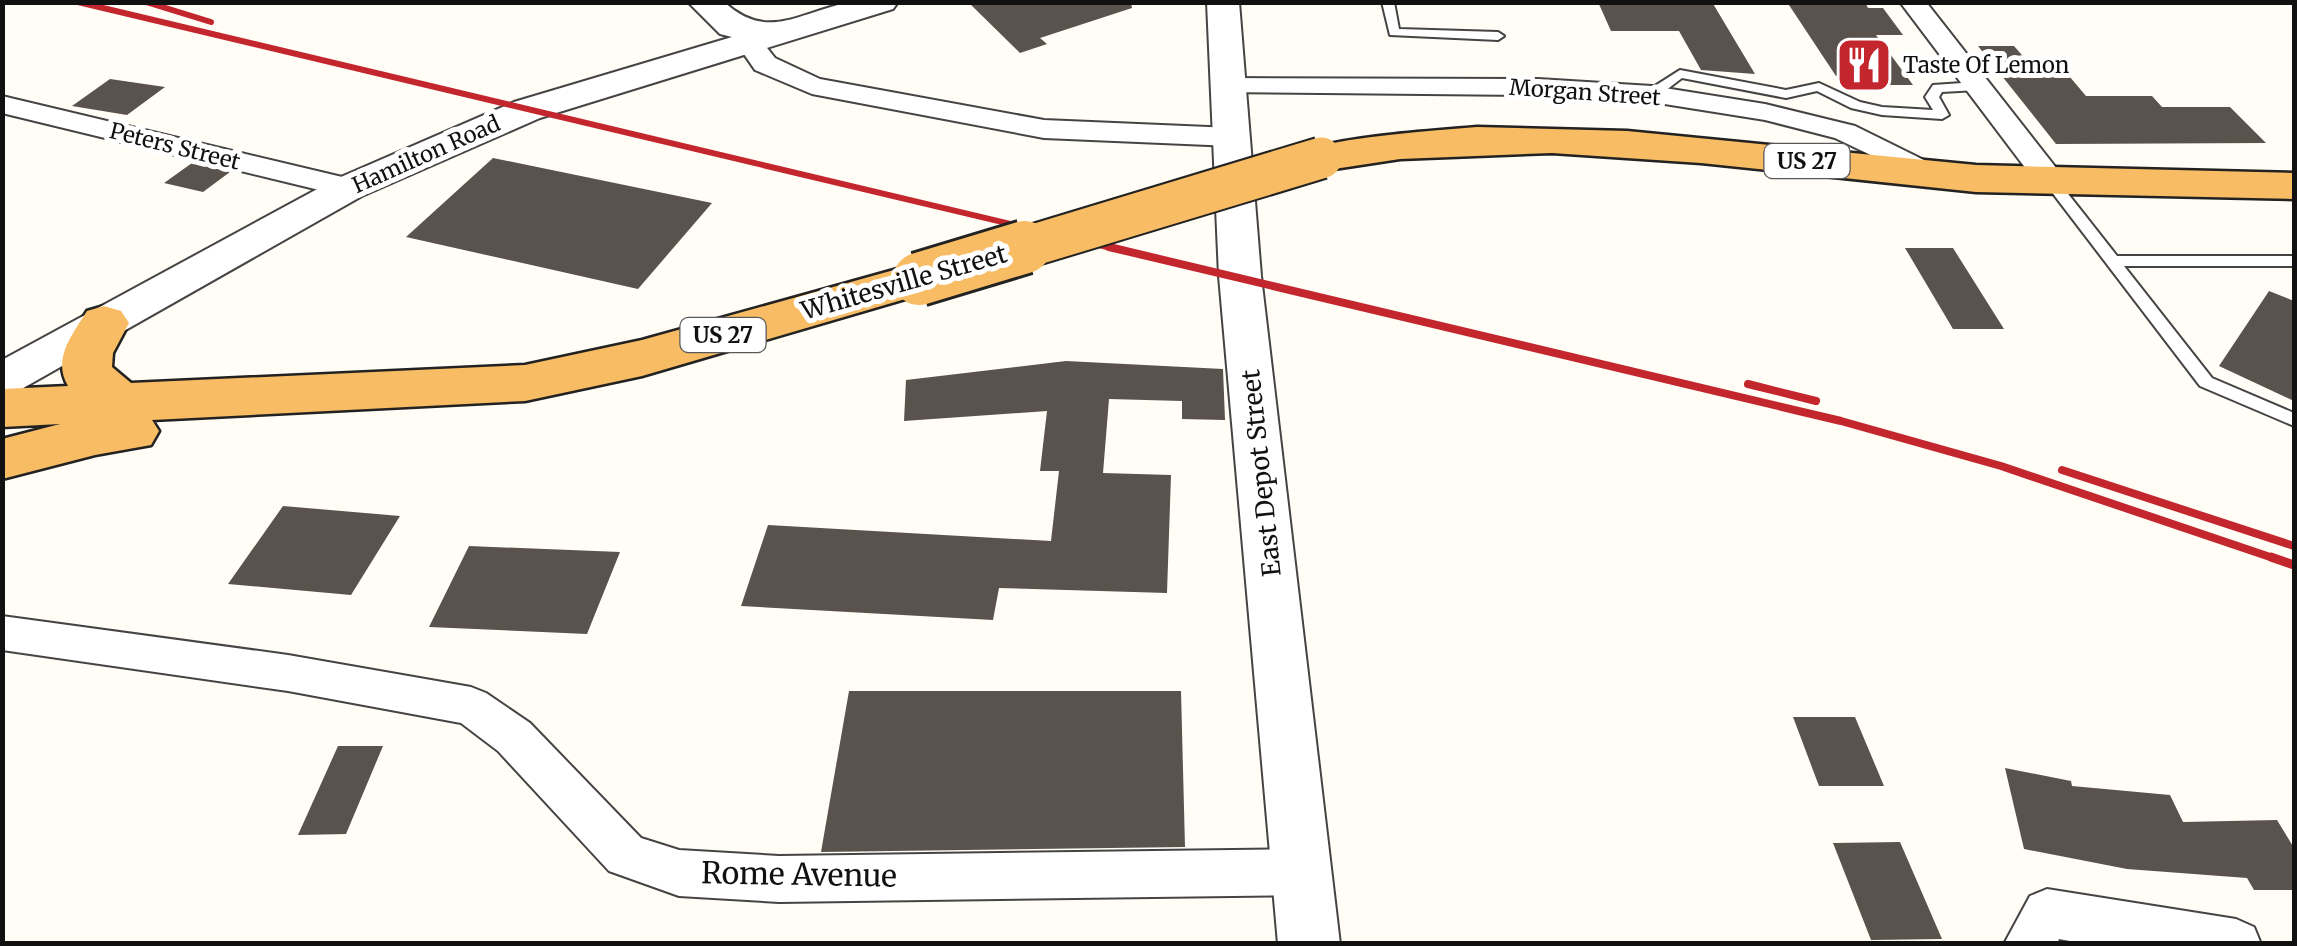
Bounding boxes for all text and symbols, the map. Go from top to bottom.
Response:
restaurant icon: Taste Of Lemon [1834,35,1894,95]
place label: Taste Of Lemon [1903,51,2070,79]
street label: Morgan Street [1508,73,1662,111]
street label: Hamilton Road [348,109,504,199]
street label: Peters Street [107,116,244,176]
road number: US 27 [1764,144,1850,178]
street label: Whitesville Street [796,237,1011,327]
road number: US 27 [680,318,766,352]
street label: East Depot Street [1234,368,1288,578]
street label: Rome Avenue [701,853,897,895]

